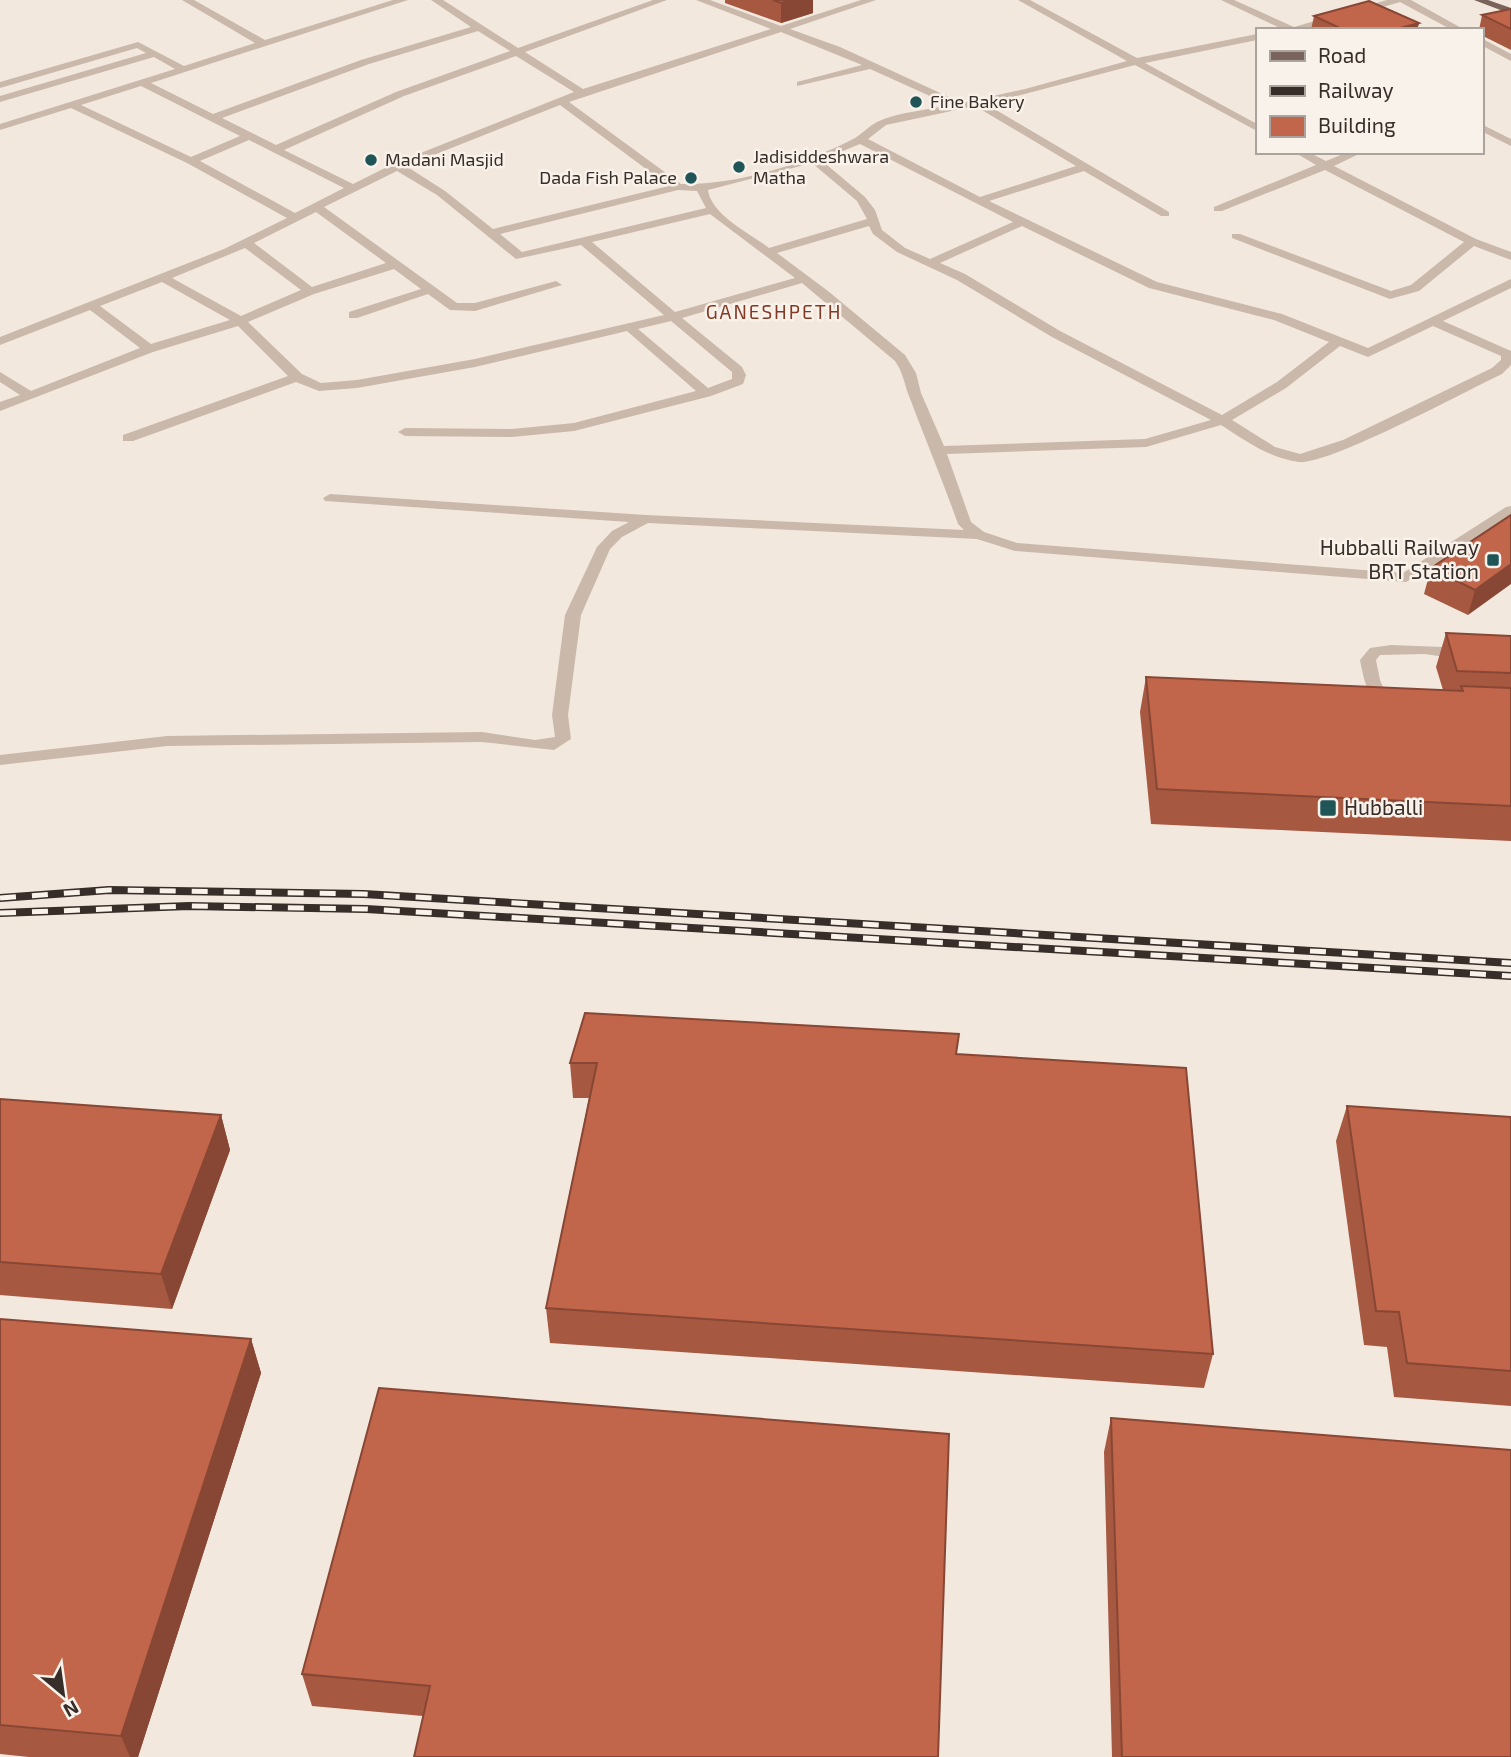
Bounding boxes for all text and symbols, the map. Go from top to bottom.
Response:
legend [1256,28,1483,154]
text: Road [1318,42,1366,67]
text: Railway [1318,77,1394,102]
place label: Fine Bakery [930,90,1025,112]
marker: Fine Bakery [908,94,924,110]
text: Building [1318,112,1396,137]
place label: Jadisiddeshwara Matha [753,145,889,188]
place label: Madani Masjid [385,148,504,170]
marker: Madani Masjid [363,152,379,168]
marker: Jadisiddeshwara Matha [731,159,747,175]
place label: Dada Fish Palace [539,166,677,188]
marker: Dada Fish Palace [683,170,699,186]
district label: GANESHPETH [706,300,842,323]
place label: Hubballi Railway BRT Station [1320,534,1479,583]
marker: Hubballi Railway BRT Station [1485,552,1501,568]
place label: Hubballi [1344,794,1423,819]
marker: Hubballi [1318,798,1338,818]
north arrow [28,1659,98,1729]
text: N [60,1696,83,1723]

